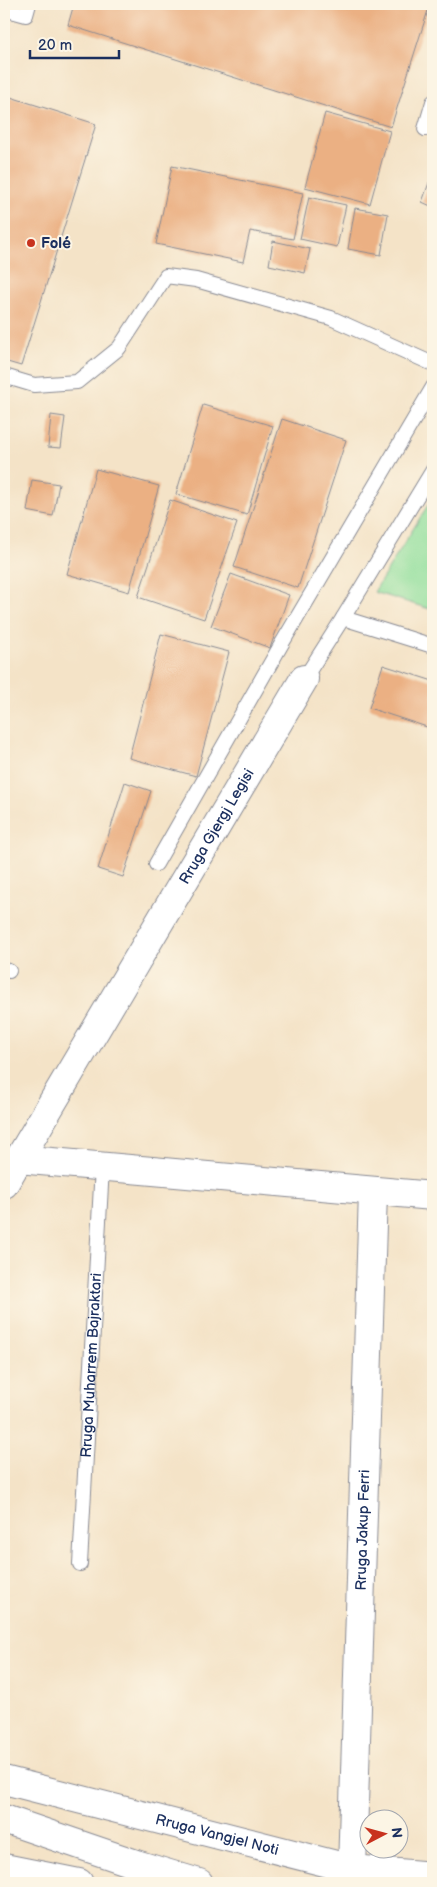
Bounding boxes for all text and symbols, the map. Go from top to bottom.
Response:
scale bar [30,28,119,60]
text: 20 m [38,36,72,55]
place label: Folé [41,234,71,253]
marker: Folé [25,237,37,249]
street label: Rruga Gjergj Legisi [175,765,258,888]
street label: Rruga Muharrem Bajraktari [76,1272,106,1458]
street label: Rruga Jakup Ferri [351,1469,374,1591]
street label: Rruga Vangjel Noti [153,1810,281,1859]
north arrow [360,1810,410,1860]
text: N [387,1827,405,1839]

